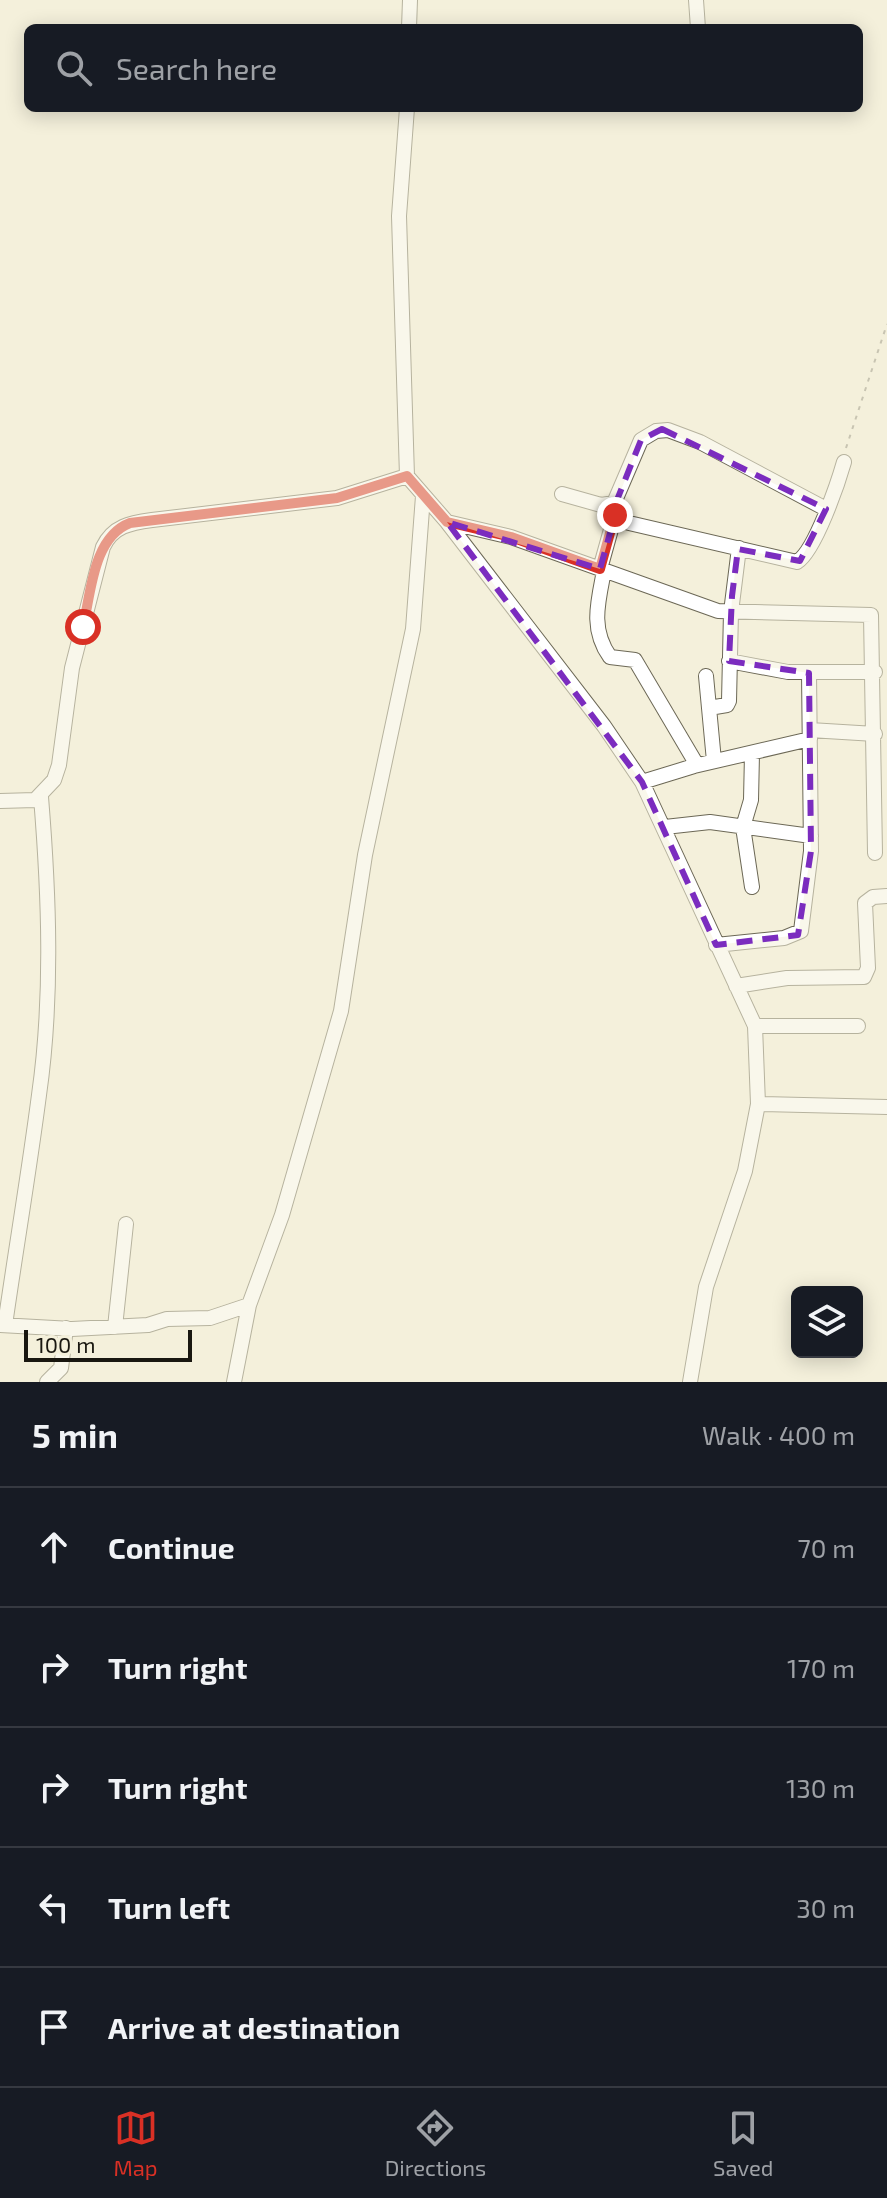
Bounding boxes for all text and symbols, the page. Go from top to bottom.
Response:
search box [24,24,863,112]
icon: search [52,46,96,90]
text: Search here [116,50,277,86]
route end [597,497,633,533]
route start [65,609,101,645]
map controls [791,1286,863,1358]
button: layers [791,1286,863,1358]
scale bar [24,1326,192,1362]
text: 100 m [36,1331,95,1357]
text: 5 min [32,1414,118,1455]
text: Walk · 400 m [702,1419,855,1450]
icon: ahead [32,1525,76,1569]
text: Continue [108,1529,235,1565]
text: 70 m [797,1532,855,1563]
icon: right [32,1645,76,1689]
text: Turn right [108,1649,248,1685]
text: 170 m [787,1652,855,1683]
icon: right [32,1765,76,1809]
text: Turn right [108,1769,248,1805]
text: 130 m [786,1772,855,1803]
icon: left [32,1885,76,1929]
text: Turn left [108,1889,230,1925]
text: 30 m [796,1892,855,1923]
icon: arrive [32,2005,76,2049]
text: Arrive at destination [108,2009,400,2045]
tab: Map [114,2106,158,2180]
tab: Directions [385,2106,486,2180]
tab: Saved [713,2106,773,2180]

